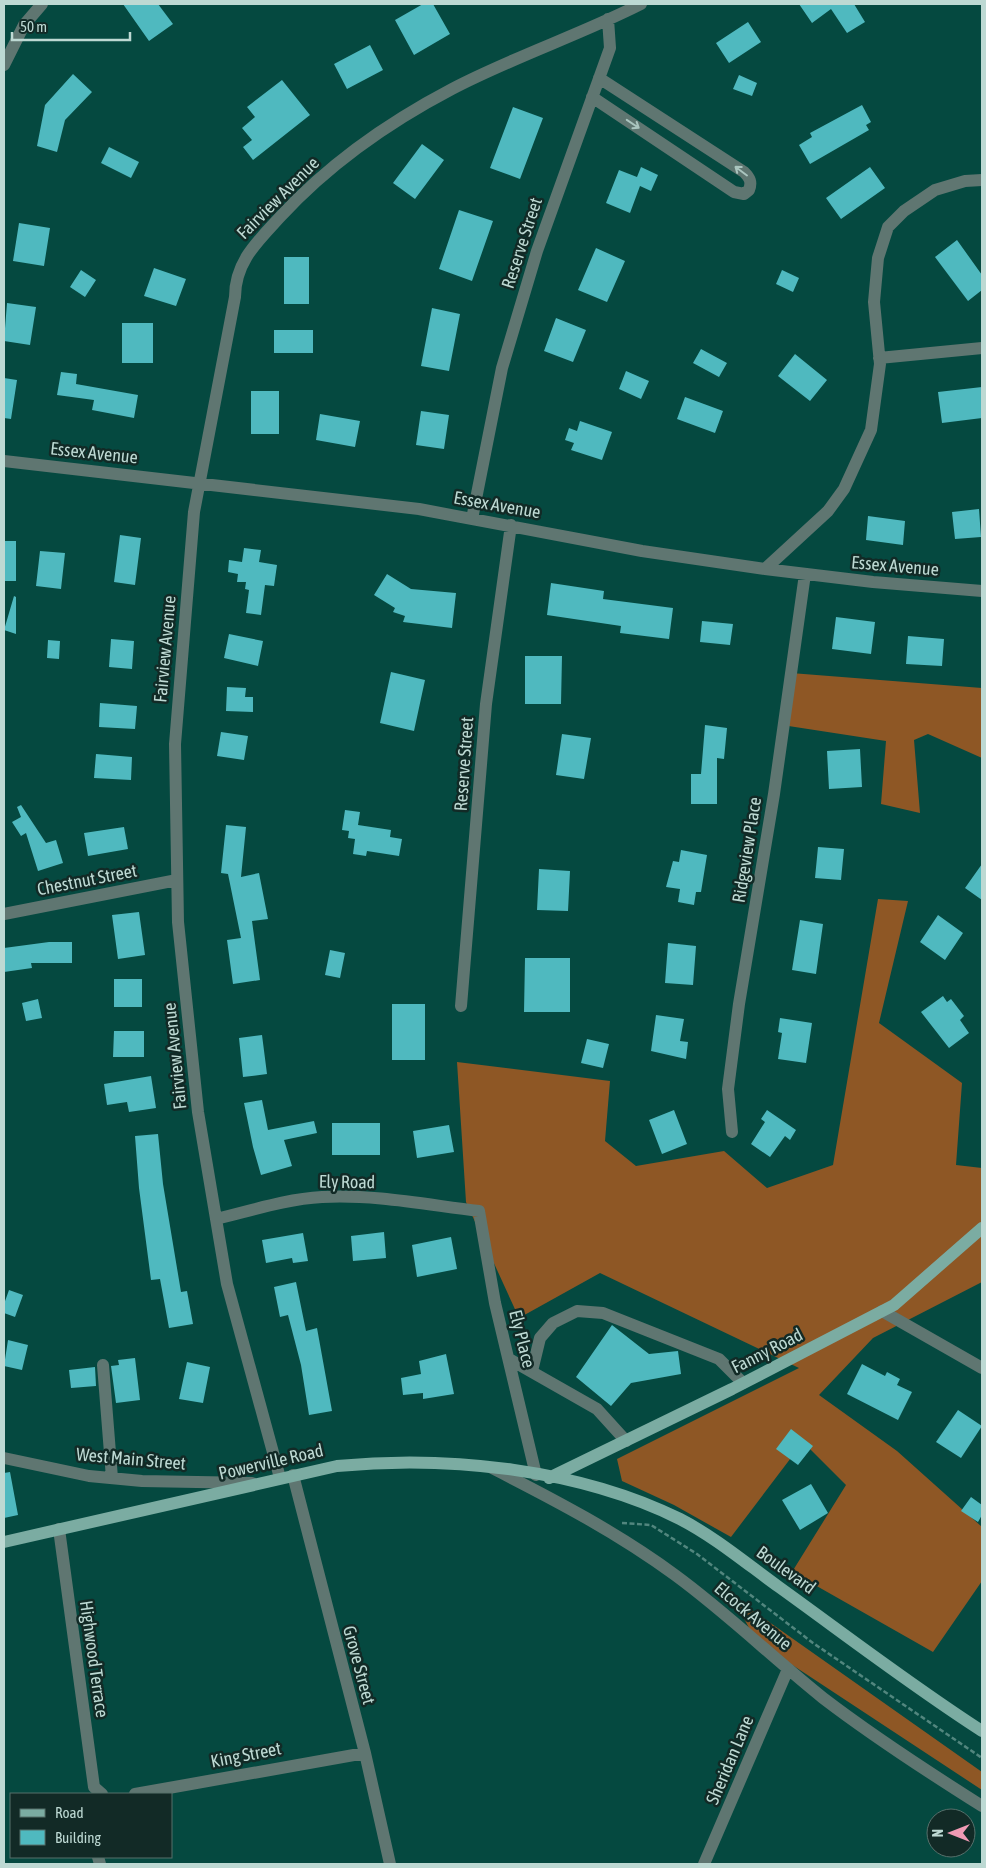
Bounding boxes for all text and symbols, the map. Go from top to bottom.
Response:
scale bar [12,10,130,42]
text: 50 m [20,18,47,35]
one-way arrow [625,119,639,129]
street label: Fairview Avenue [232,152,323,243]
one-way arrow [735,165,748,176]
street label: Reserve Street [497,195,546,291]
street label: Essex Avenue [49,437,139,468]
street label: Essex Avenue [452,487,542,522]
street label: Essex Avenue [850,551,940,580]
street label: Fairview Avenue [149,595,180,703]
street label: Reserve Street [450,716,477,812]
street label: Ridgeview Place [728,796,765,904]
street label: Chestnut Street [35,860,139,899]
street label: Fairview Avenue [158,1002,191,1111]
street label: Ely Road [319,1171,375,1192]
street label: Ely Place [505,1308,540,1370]
street label: Fanny Road [728,1324,806,1377]
street label: Powerville Road [216,1439,325,1484]
street label: West Main Street [75,1443,187,1474]
street label: Boulevard [753,1541,820,1598]
street label: Elcock Avenue [710,1577,796,1654]
street label: Highwood Terrace [76,1599,113,1719]
street label: Grove Street [339,1623,380,1706]
street label: Sheridan Lane [701,1712,758,1807]
street label: King Street [209,1737,283,1772]
legend [10,1793,172,1858]
text: Road [55,1804,84,1821]
north arrow [926,1808,976,1858]
text: Building [55,1829,101,1846]
text: N [930,1829,946,1837]

